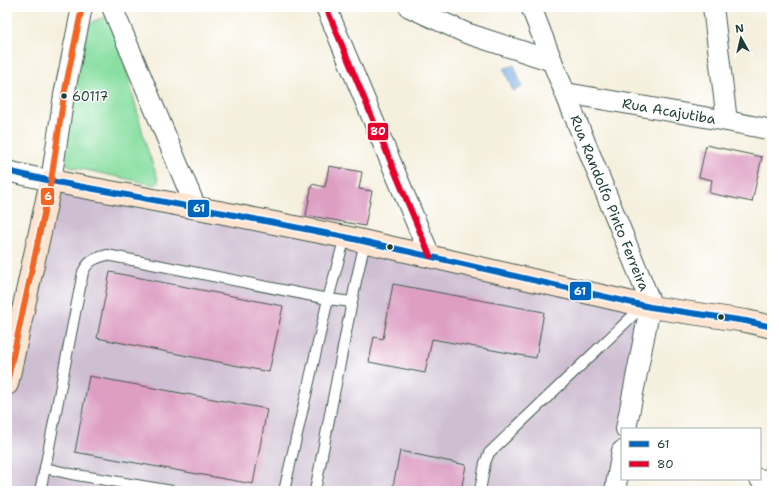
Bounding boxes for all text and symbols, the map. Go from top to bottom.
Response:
north arrow [721,18,761,58]
text: N [734,21,745,37]
place label: 60117 [72,88,108,105]
marker: 60117 [59,91,69,101]
street label: Rua Acajutiba [621,94,717,128]
street label: Rua Randolfo Pinto Ferreira [566,112,654,294]
line badge: 80 [367,122,389,141]
text: 80 [370,124,386,139]
line badge: 6 [40,187,55,206]
text: 6 [44,189,52,204]
line badge: 61 [187,199,210,218]
text: 61 [193,201,205,216]
unlabelled marker [385,242,395,252]
line badge: 61 [569,281,592,301]
text: 61 [574,284,586,299]
unlabelled marker [716,312,726,322]
legend [621,428,761,480]
text: 61 [657,436,670,452]
text: 80 [657,456,674,472]

